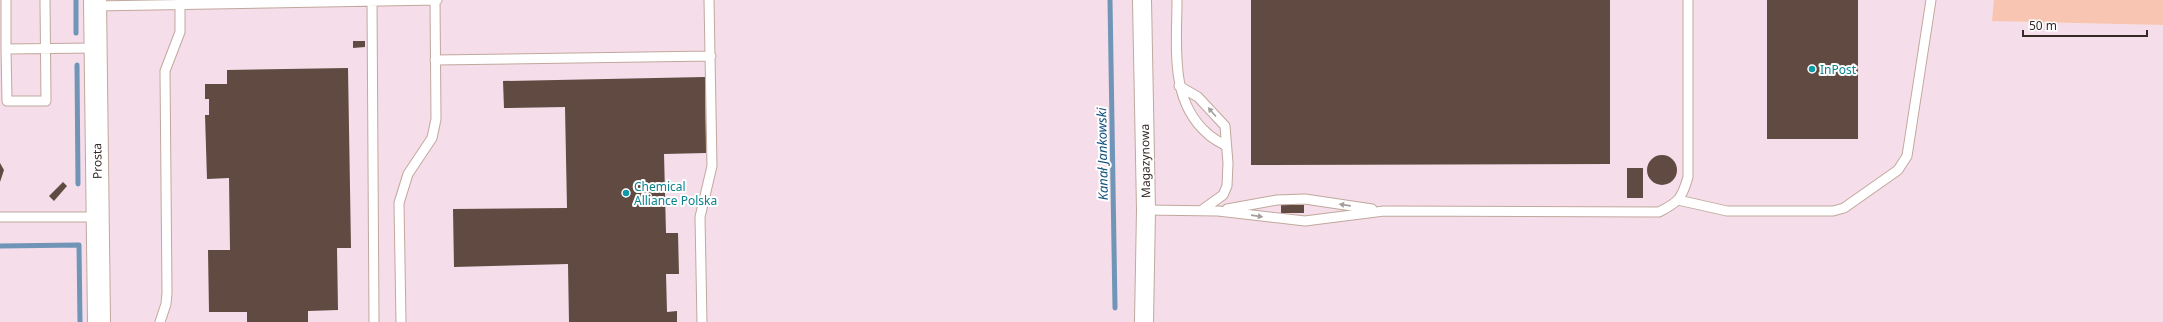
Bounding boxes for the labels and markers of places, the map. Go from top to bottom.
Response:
place label: InPost [1820,61,1857,78]
marker: InPost [1807,64,1817,74]
place label: Chemical Alliance Polska [634,178,717,209]
marker: Chemical Alliance Polska [621,188,631,198]

